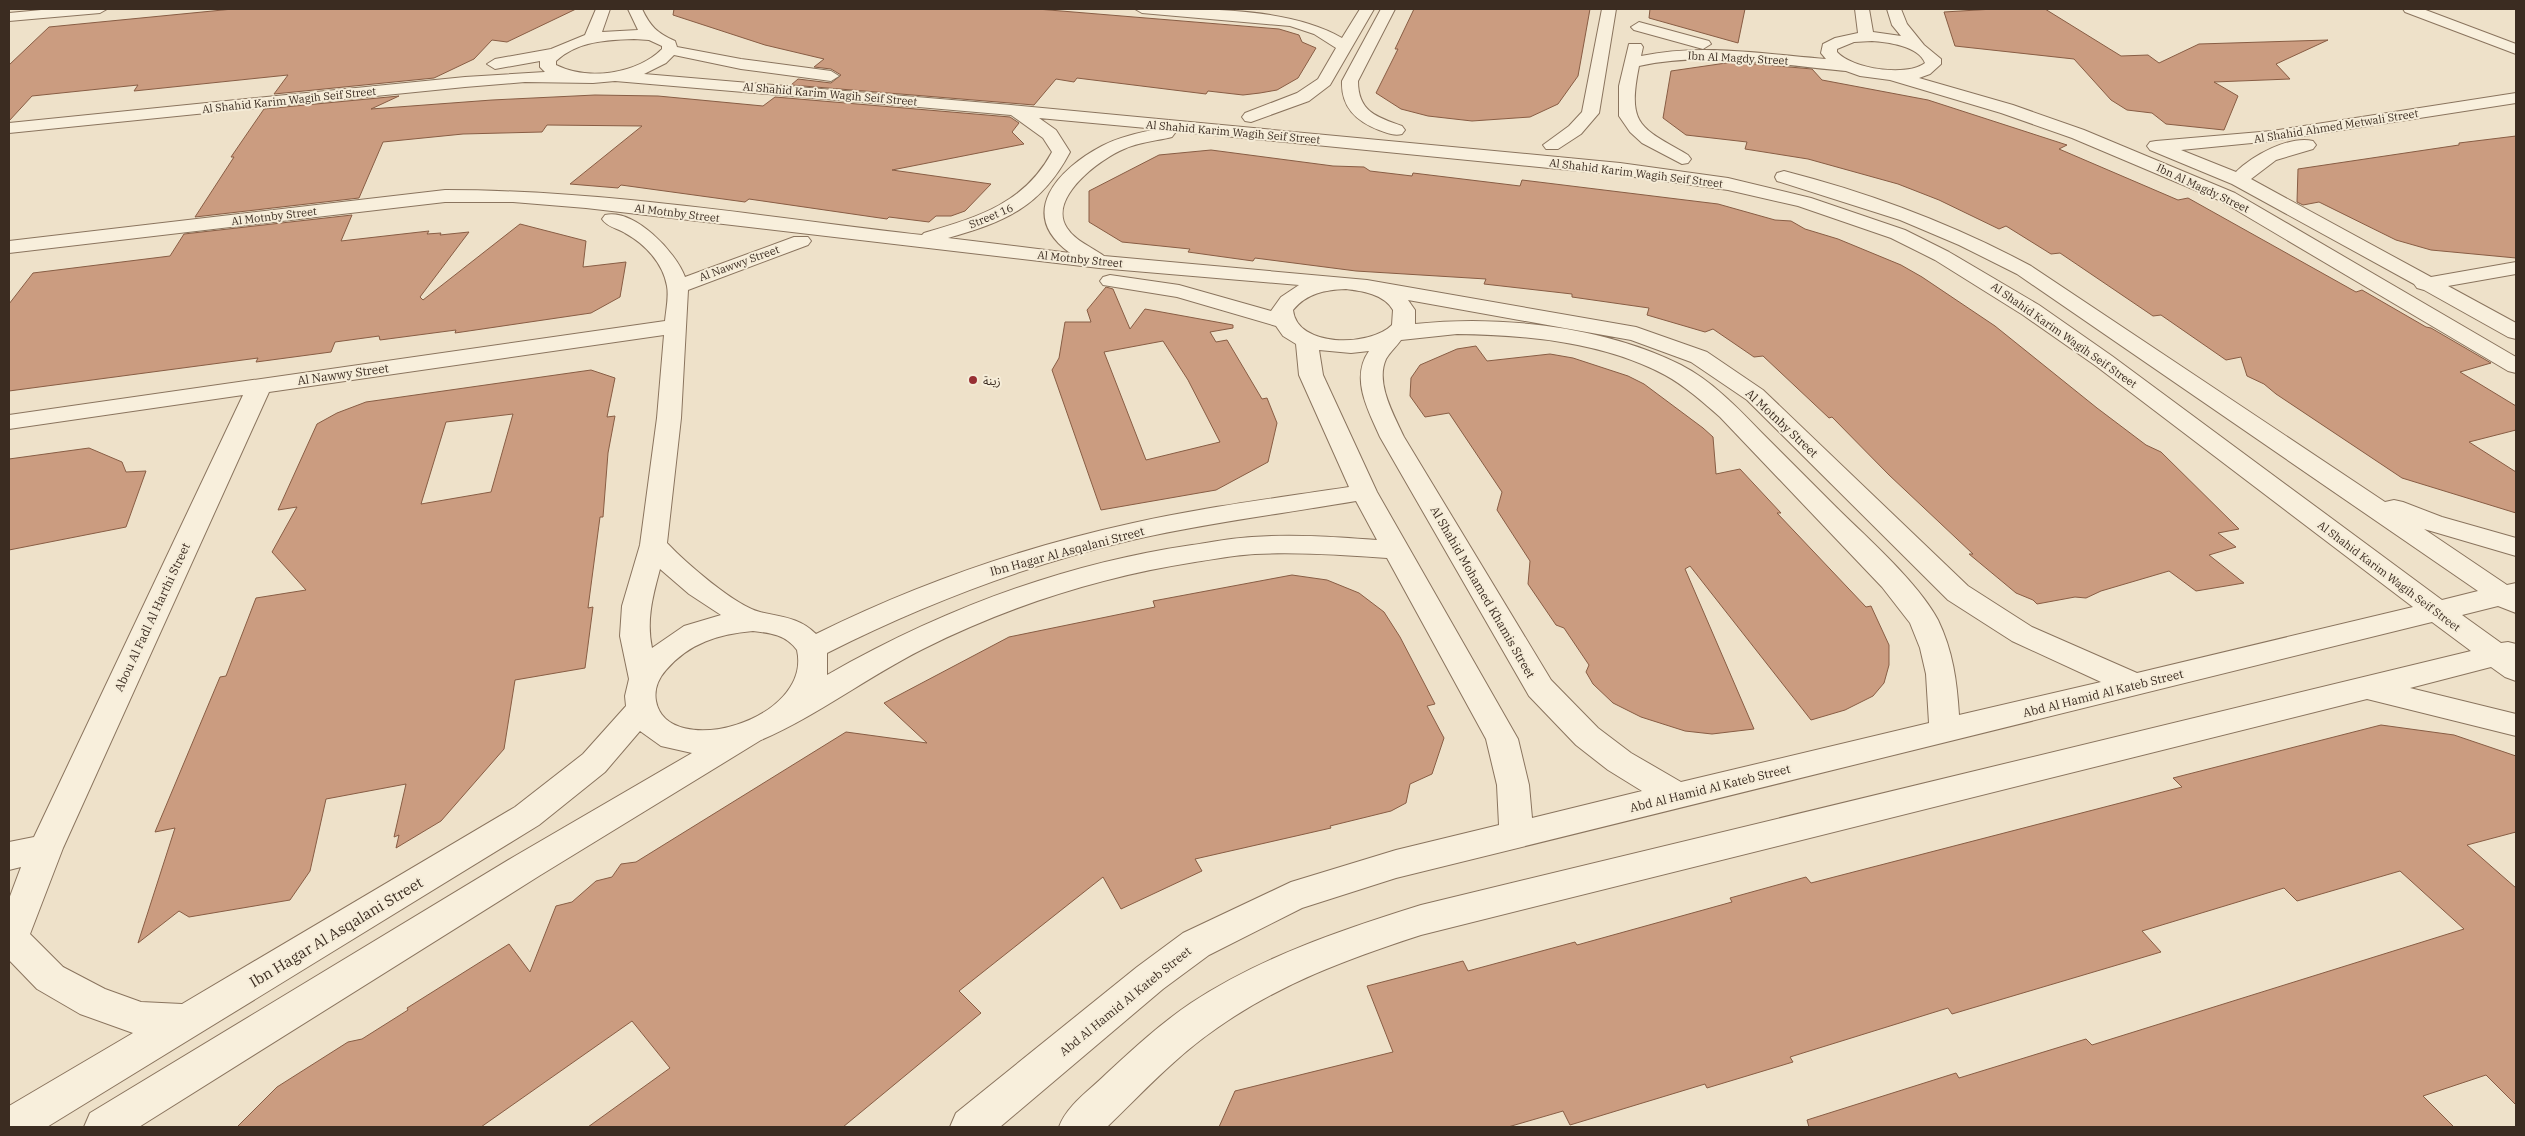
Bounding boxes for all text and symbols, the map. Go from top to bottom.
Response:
street label: Ibn Al Magdy Street [1687,48,1789,68]
street label: Al Shahid Karim Wagih Seif Street [742,79,918,109]
street label: Al Shahid Karim Wagih Seif Street [201,84,377,116]
street label: Al Shahid Ahmed Metwali Street [2253,106,2419,146]
street label: Al Shahid Karim Wagih Seif Street [1145,117,1321,147]
street label: Al Shahid Karim Wagih Seif Street [1548,155,1724,191]
street label: Ibn Al Magdy Street [2154,160,2252,216]
street label: Street 16 [967,200,1015,232]
street label: Al Motnby Street [634,201,721,225]
street label: Al Motnby Street [231,204,318,228]
street label: Al Nawwy Street [697,242,781,284]
street label: Al Motnby Street [1037,248,1124,270]
street label: Al Shahid Karim Wagih Seif Street [1988,279,2140,391]
street label: Al Nawwy Street [296,360,390,388]
place label: زينة [983,373,1001,388]
marker: زينة [967,374,979,386]
street label: Al Motnby Street [1743,386,1821,460]
street label: Al Shahid Mohamed Khamis Street [1427,503,1539,681]
street label: Al Shahid Karim Wagih Seif Street [2315,518,2463,634]
street label: Ibn Hagar Al Asqalani Street [988,523,1146,579]
street label: Abou Al Fadl Al Harthi Street [111,540,193,694]
street label: Abd Al Hamid Al Kateb Street [2021,666,2185,720]
street label: Abd Al Hamid Al Kateb Street [1628,761,1792,815]
street label: Ibn Hagar Al Asqalani Street [246,873,426,991]
street label: Abd Al Hamid Al Kateb Street [1056,943,1194,1059]

